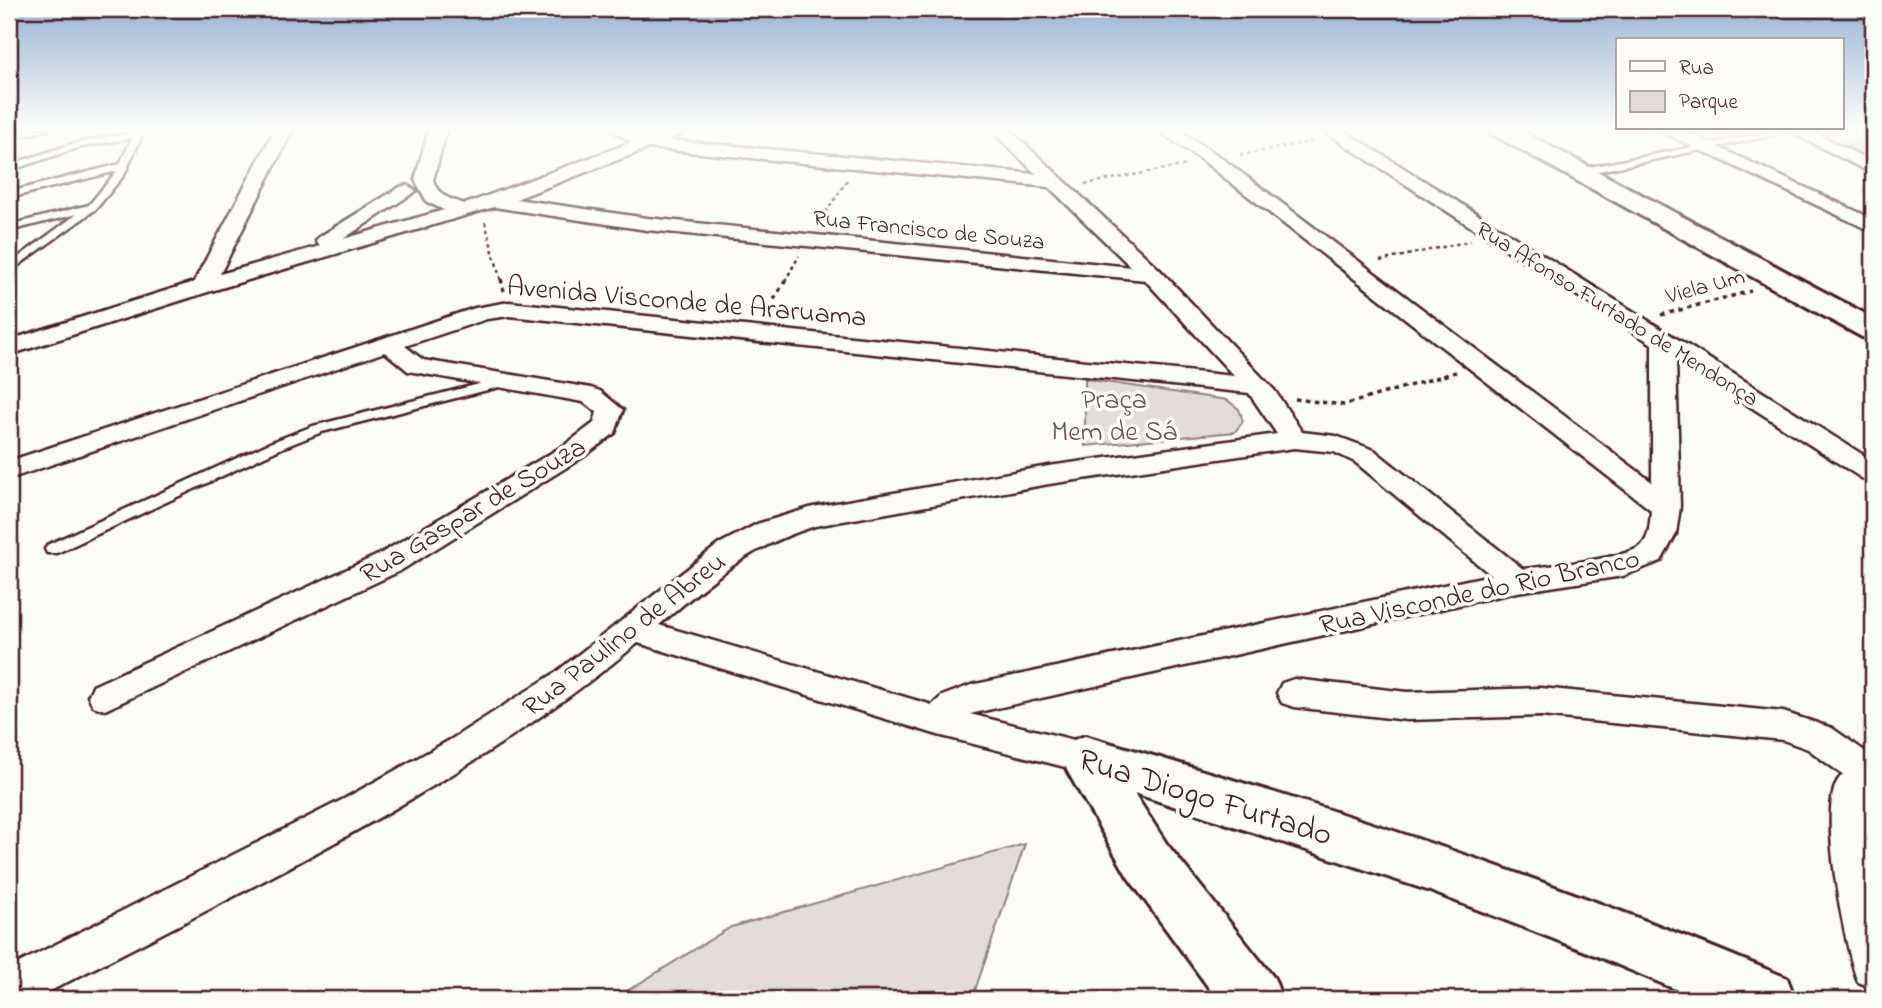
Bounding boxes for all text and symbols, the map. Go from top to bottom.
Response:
legend [1616,38,1843,130]
text: Rua [1679,54,1714,84]
text: Parque [1679,88,1738,118]
street label: Rua Francisco de Souza [811,203,1046,260]
street label: Rua Afonso Furtado de Mendonça [1469,214,1764,416]
street label: Viela Um [1661,261,1749,314]
street label: Avenida Visconde de Araruama [505,267,868,340]
park label: Praça Mem de Sá [1051,381,1177,454]
street label: Rua Gaspar de Souza [353,428,595,596]
street label: Rua Visconde do Rio Branco [1316,539,1644,647]
street label: Rua Paulino de Abreu [515,543,736,728]
street label: Rua Diogo Furtado [1072,737,1338,860]

